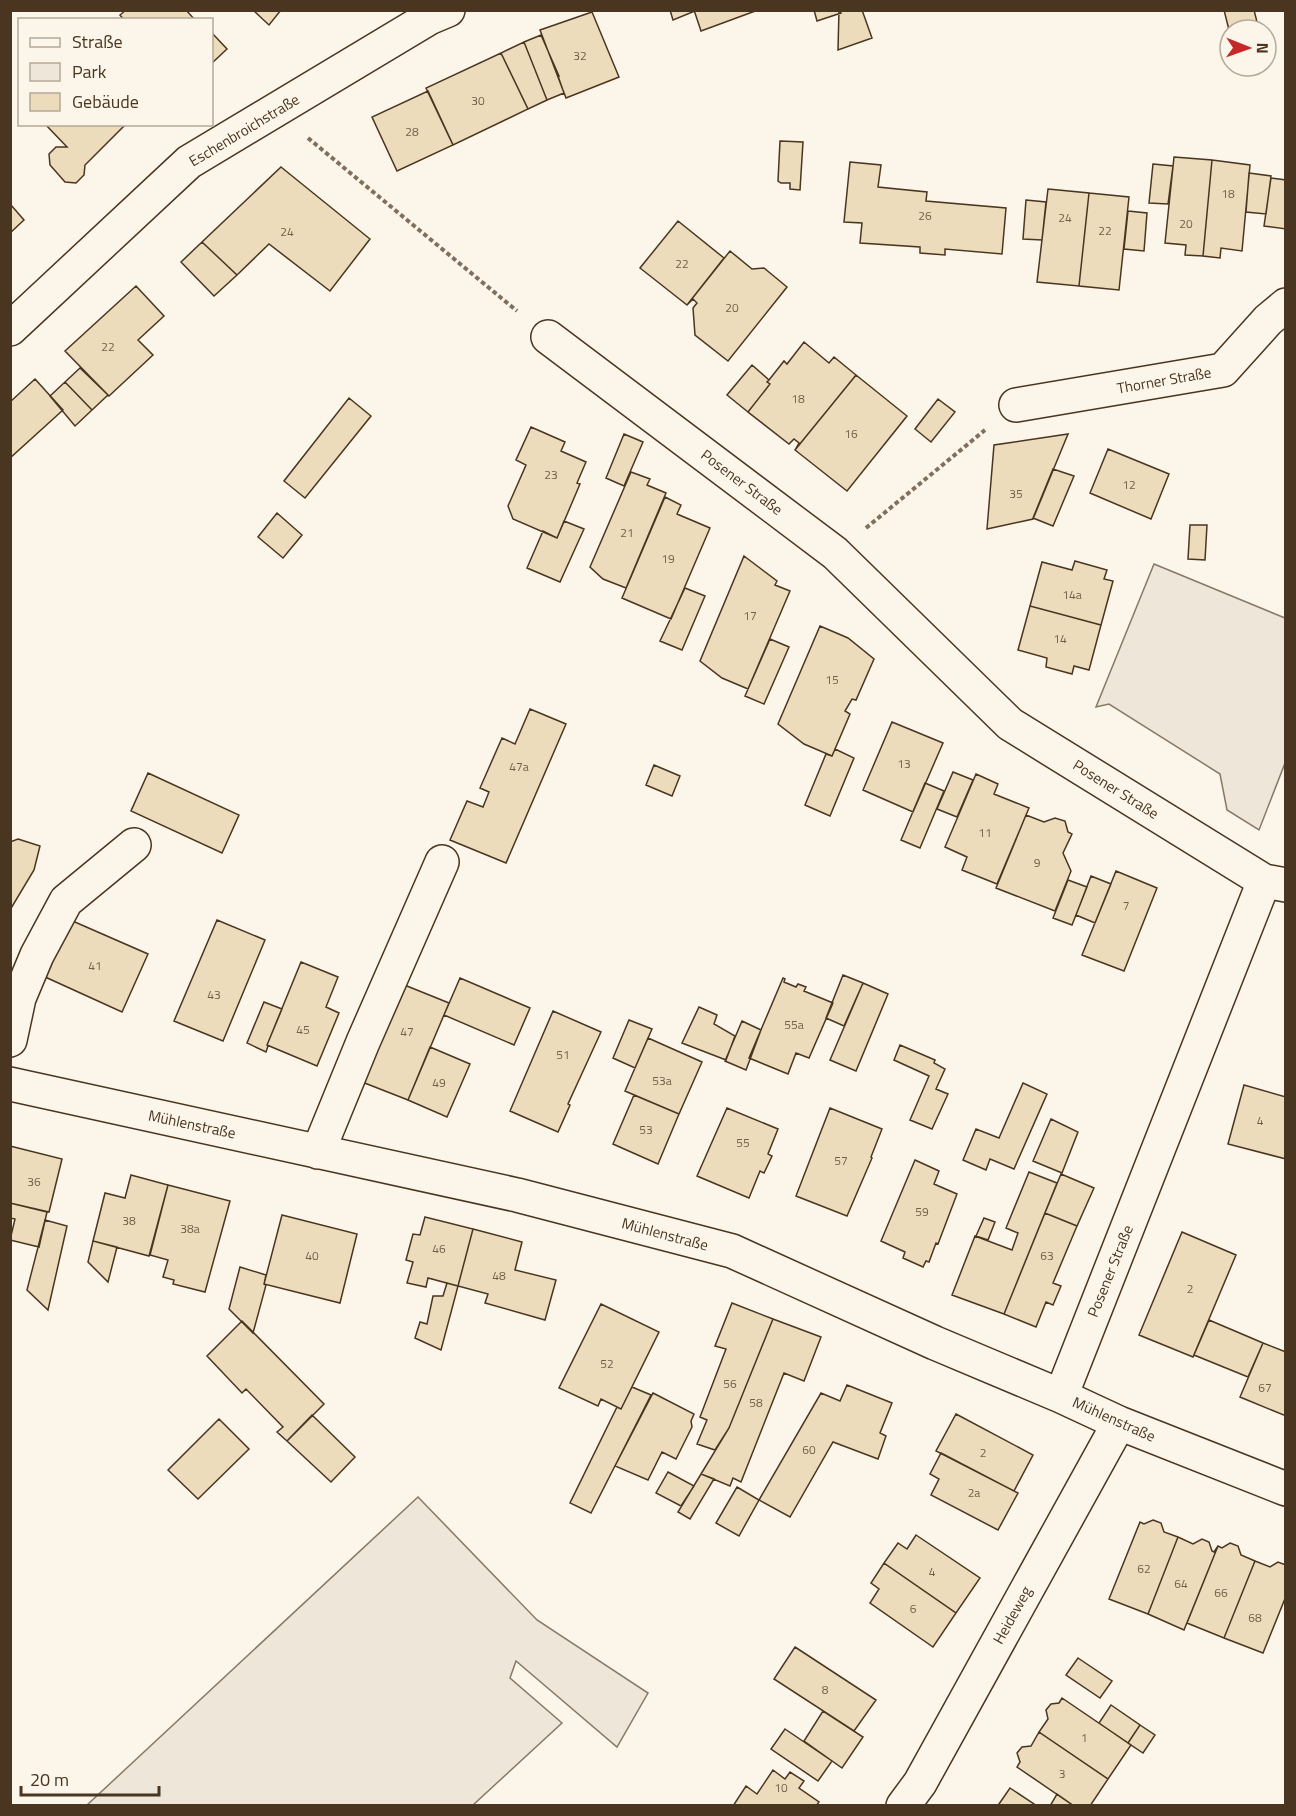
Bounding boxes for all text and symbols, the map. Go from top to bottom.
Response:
legend [18,18,213,126]
north arrow [1218,18,1278,78]
text: Straße [72,28,123,55]
text: N [1251,43,1275,54]
house number: 32 [573,46,587,65]
text: Park [72,58,107,85]
text: Gebäude [72,88,139,115]
street label: Eschenbroichstraße [184,88,304,172]
house number: 30 [471,91,485,110]
house number: 28 [405,122,419,141]
house number: 18 [1221,184,1235,203]
house number: 26 [918,206,932,225]
house number: 24 [1058,208,1072,227]
house number: 20 [1179,214,1193,233]
house number: 22 [1098,221,1112,240]
house number: 24 [280,222,294,241]
house number: 22 [675,254,689,273]
house number: 20 [725,298,739,317]
house number: 22 [101,337,115,356]
street label: Thorner Straße [1115,360,1213,400]
house number: 18 [791,389,805,408]
house number: 16 [844,424,858,443]
street label: Posener Straße [696,443,788,521]
house number: 23 [544,465,558,484]
house number: 12 [1122,475,1136,494]
house number: 35 [1009,484,1023,503]
house number: 21 [620,523,634,542]
house number: 19 [661,549,675,568]
house number: 14a [1062,585,1082,604]
house number: 17 [743,606,757,625]
house number: 14 [1053,629,1067,648]
house number: 15 [825,670,839,689]
street label: Posener Straße [1069,753,1163,825]
house number: 13 [897,754,911,773]
house number: 47a [509,757,529,776]
house number: 11 [978,823,992,842]
house number: 9 [1034,853,1041,872]
house number: 7 [1123,896,1129,915]
house number: 41 [88,956,102,975]
house number: 43 [207,985,221,1004]
house number: 55a [784,1015,804,1034]
house number: 45 [296,1020,310,1039]
house number: 47 [400,1022,414,1041]
house number: 51 [556,1045,570,1064]
house number: 53a [652,1071,672,1090]
house number: 49 [432,1073,446,1092]
street label: Mühlenstraße [146,1104,238,1144]
house number: 4 [1257,1111,1264,1130]
house number: 53 [639,1120,653,1139]
house number: 55 [736,1133,750,1152]
house number: 57 [834,1151,848,1170]
house number: 36 [27,1172,41,1191]
house number: 59 [915,1202,929,1221]
house number: 38 [122,1211,136,1230]
street label: Mühlenstraße [619,1211,711,1257]
house number: 38a [180,1219,200,1238]
street label: Posener Straße [1081,1221,1139,1321]
house number: 46 [432,1239,446,1258]
house number: 40 [305,1246,319,1265]
house number: 63 [1040,1246,1054,1265]
house number: 48 [492,1266,506,1285]
house number: 2 [1187,1279,1193,1298]
house number: 52 [600,1354,614,1373]
house number: 56 [723,1374,737,1393]
house number: 67 [1258,1378,1272,1397]
street label: Mühlenstraße [1069,1390,1159,1448]
house number: 58 [749,1393,763,1412]
house number: 60 [802,1440,816,1459]
house number: 2 [980,1443,986,1462]
house number: 2a [968,1483,980,1502]
house number: 62 [1137,1559,1151,1578]
house number: 4 [929,1562,936,1581]
house number: 64 [1174,1574,1188,1593]
street label: Heideweg [987,1582,1037,1648]
house number: 66 [1214,1583,1228,1602]
house number: 6 [910,1599,917,1618]
house number: 68 [1248,1608,1262,1627]
house number: 8 [822,1680,829,1699]
house number: 1 [1081,1728,1087,1747]
scale bar [21,1759,159,1797]
house number: 3 [1059,1764,1065,1783]
text: 20 m [30,1766,69,1793]
house number: 10 [774,1778,788,1797]

